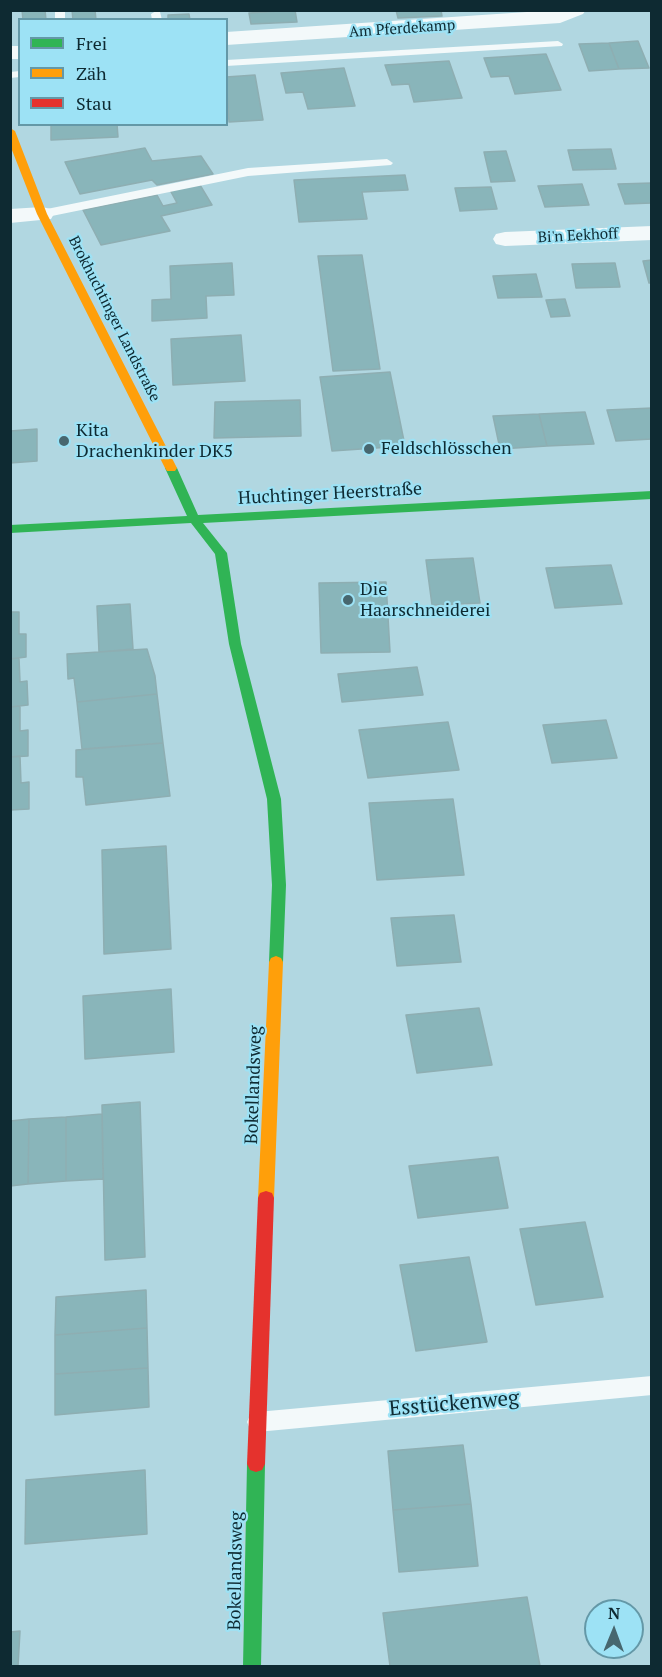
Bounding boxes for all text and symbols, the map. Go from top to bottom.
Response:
street label: Am Pferdekamp [348,16,456,42]
legend [18,18,228,126]
text: Frei [76,31,107,55]
text: Zäh [76,61,107,85]
text: Stau [76,91,112,115]
street label: Bi'n Eekhoff [537,225,619,247]
street label: Brokhuchtinger Landstraße [64,233,164,405]
place label: Kita Drachenkinder DK5 [76,420,233,462]
marker: Kita Drachenkinder DK5 [57,434,71,448]
place label: Feldschlösschen [381,438,512,460]
marker: Feldschlösschen [362,442,376,456]
street label: Huchtinger Heerstraße [238,478,422,510]
place label: Die Haarschneiderei [360,579,491,622]
marker: Die Haarschneiderei [341,593,355,607]
street label: Bokellandsweg [241,1025,267,1145]
street label: Esstückenweg [388,1386,520,1422]
street label: Bokellandsweg [224,1511,248,1631]
north arrow [584,1599,644,1659]
text: N [608,1602,621,1624]

